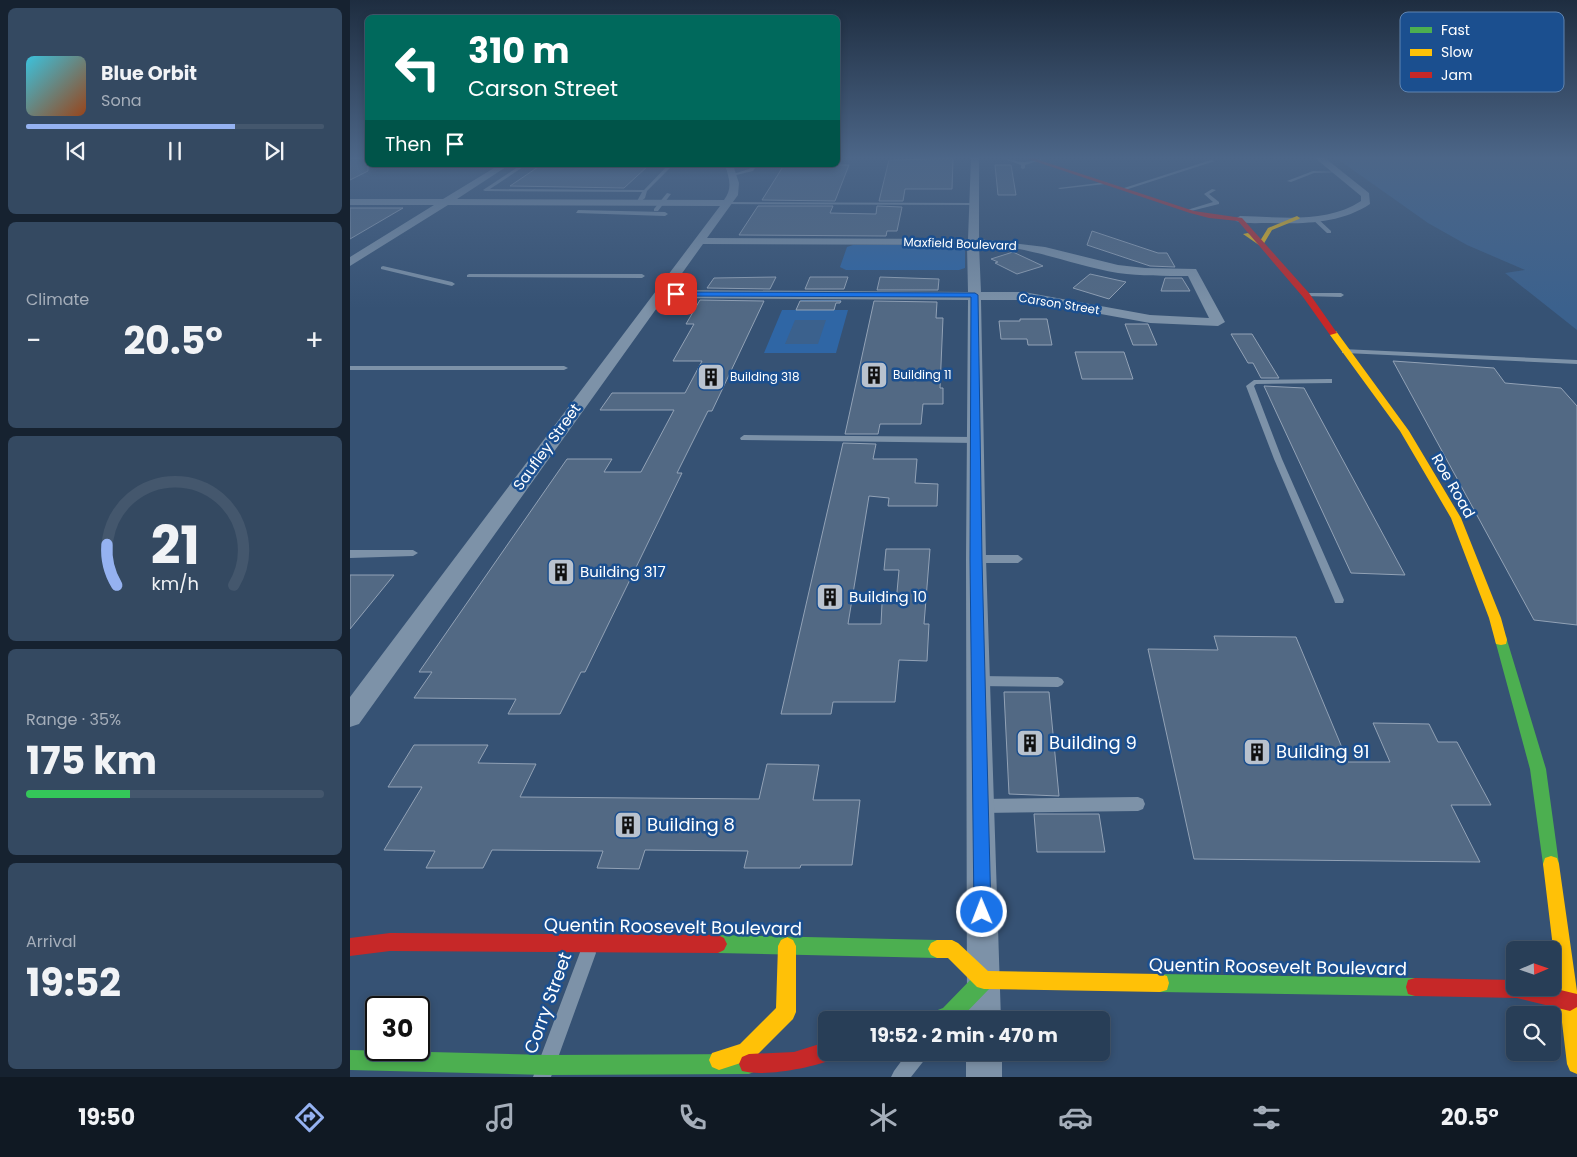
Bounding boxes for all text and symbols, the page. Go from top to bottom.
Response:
legend [1400,12,1564,92]
text: Fast [1441,20,1470,40]
text: 310 m [468,26,570,75]
icon: left [385,35,450,100]
text: Slow [1441,42,1474,62]
text: Blue Orbit [101,60,197,87]
text: Jam [1441,65,1472,85]
text: Carson Street [468,73,618,104]
text: Sona [101,89,142,112]
icon: arrive [441,130,469,158]
text: Then [385,131,431,158]
icon: previous [62,137,90,165]
icon: pause [161,137,189,165]
icon: next [260,137,288,165]
street label: Maxfield Boulevard [903,233,1017,254]
pin [655,273,697,315]
icon: arrive [662,280,690,308]
text: Climate [26,288,89,311]
street label: Carson Street [1017,289,1101,318]
text: 20.5° [123,314,223,367]
text: − [26,321,41,360]
text: + [305,321,324,360]
building icon: Building 11 [859,360,889,390]
building icon: Building 318 [696,362,726,392]
place label: Building 11 [893,366,952,383]
place label: Building 318 [730,368,799,385]
street label: Saufley Street [508,399,585,494]
street label: Roe Road [1427,450,1480,522]
text: 21 [150,509,200,582]
building icon: Building 317 [546,557,576,587]
place label: Building 317 [580,561,666,582]
text: km/h [151,571,199,596]
building icon: Building 10 [815,582,845,612]
place label: Building 10 [849,586,927,607]
text: Range · 35% [26,708,121,731]
building icon: Building 9 [1015,728,1045,758]
place label: Building 9 [1049,730,1137,755]
text: 175 km [26,734,157,787]
building icon: Building 91 [1242,737,1272,767]
place label: Building 91 [1276,739,1370,764]
building icon: Building 8 [613,810,643,840]
place label: Building 8 [647,812,735,837]
position arrow [955,885,1007,937]
street label: Quentin Roosevelt Boulevard [544,912,802,941]
text: Arrival [26,930,76,953]
north arrow [1506,941,1561,996]
map controls [1506,941,1561,1061]
street label: Corry Street [518,949,577,1057]
street label: Quentin Roosevelt Boulevard [1149,952,1407,981]
text: 19:52 [26,956,121,1009]
speed limit sign: 30 [365,996,430,1061]
button: search [1506,1006,1561,1061]
text: 19:52 · 2 min · 470 m [870,1022,1058,1049]
icon: directions [292,1100,327,1135]
icon: music [483,1100,518,1135]
icon: phone [675,1100,710,1135]
icon: climate [866,1100,901,1135]
icon: car [1058,1100,1093,1135]
icon: filters [1249,1100,1284,1135]
text: 19:50 [78,1102,135,1133]
text: 20.5° [1441,1102,1499,1133]

